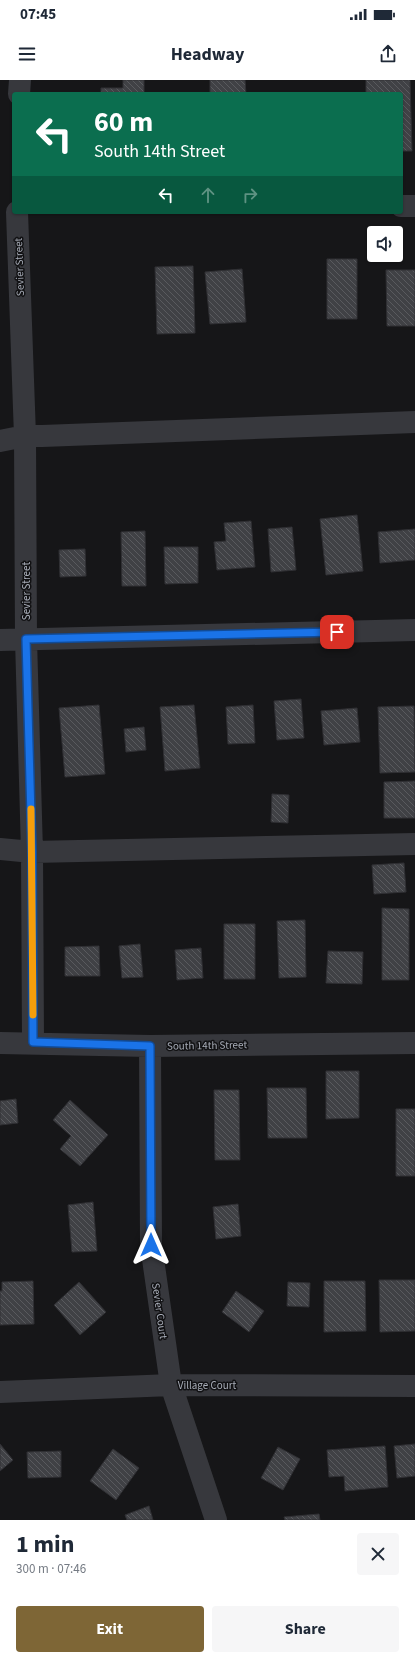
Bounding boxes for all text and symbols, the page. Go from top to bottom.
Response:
text: 07:45 [20,4,56,25]
text: Headway [171,42,244,67]
icon: menu [16,43,38,65]
icon: share [377,43,399,65]
text: 60 m [94,102,153,142]
icon: left [28,108,80,160]
text: South 14th Street [94,139,225,164]
icon: left [155,184,177,206]
icon: ahead [197,184,219,206]
icon: right [239,184,261,206]
map controls [367,226,403,262]
button: sound [367,226,403,262]
street label: Sevier Street [11,237,28,296]
street label: Sevier Street [19,562,34,620]
pin [320,615,354,649]
icon: arrive [326,621,348,643]
street label: South 14th Street [167,1037,247,1054]
position arrow [130,1224,172,1266]
street label: Sevier Court [148,1282,171,1340]
street label: Village Court [178,1378,236,1393]
text: 1 min [16,1527,74,1562]
button: close [357,1533,399,1575]
text: 300 m · 07:46 [16,1560,86,1578]
button: Exit [16,1606,204,1652]
button: Share [212,1606,399,1652]

